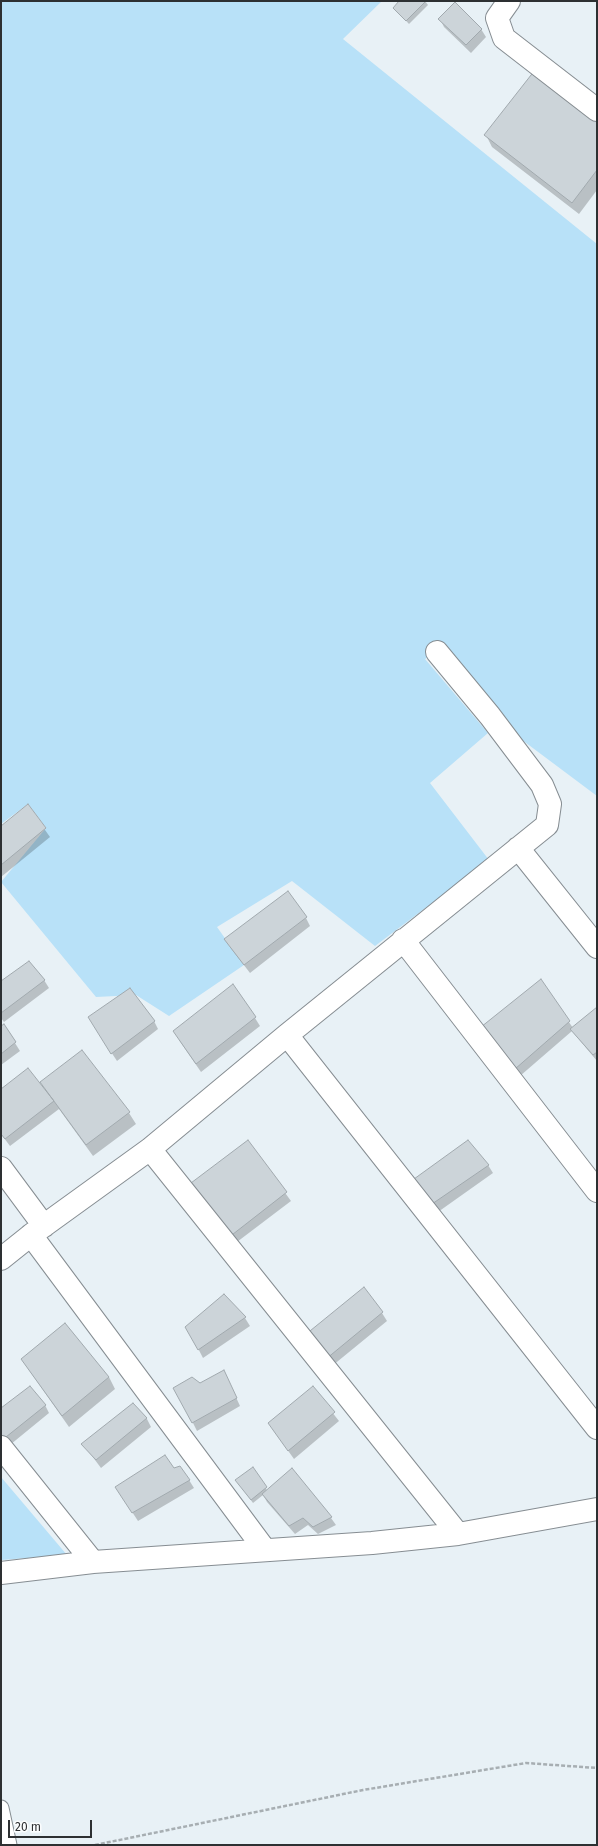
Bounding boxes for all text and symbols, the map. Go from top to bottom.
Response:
scale bar [10,1812,94,1838]
text: 20 m [15,1820,41,1834]

